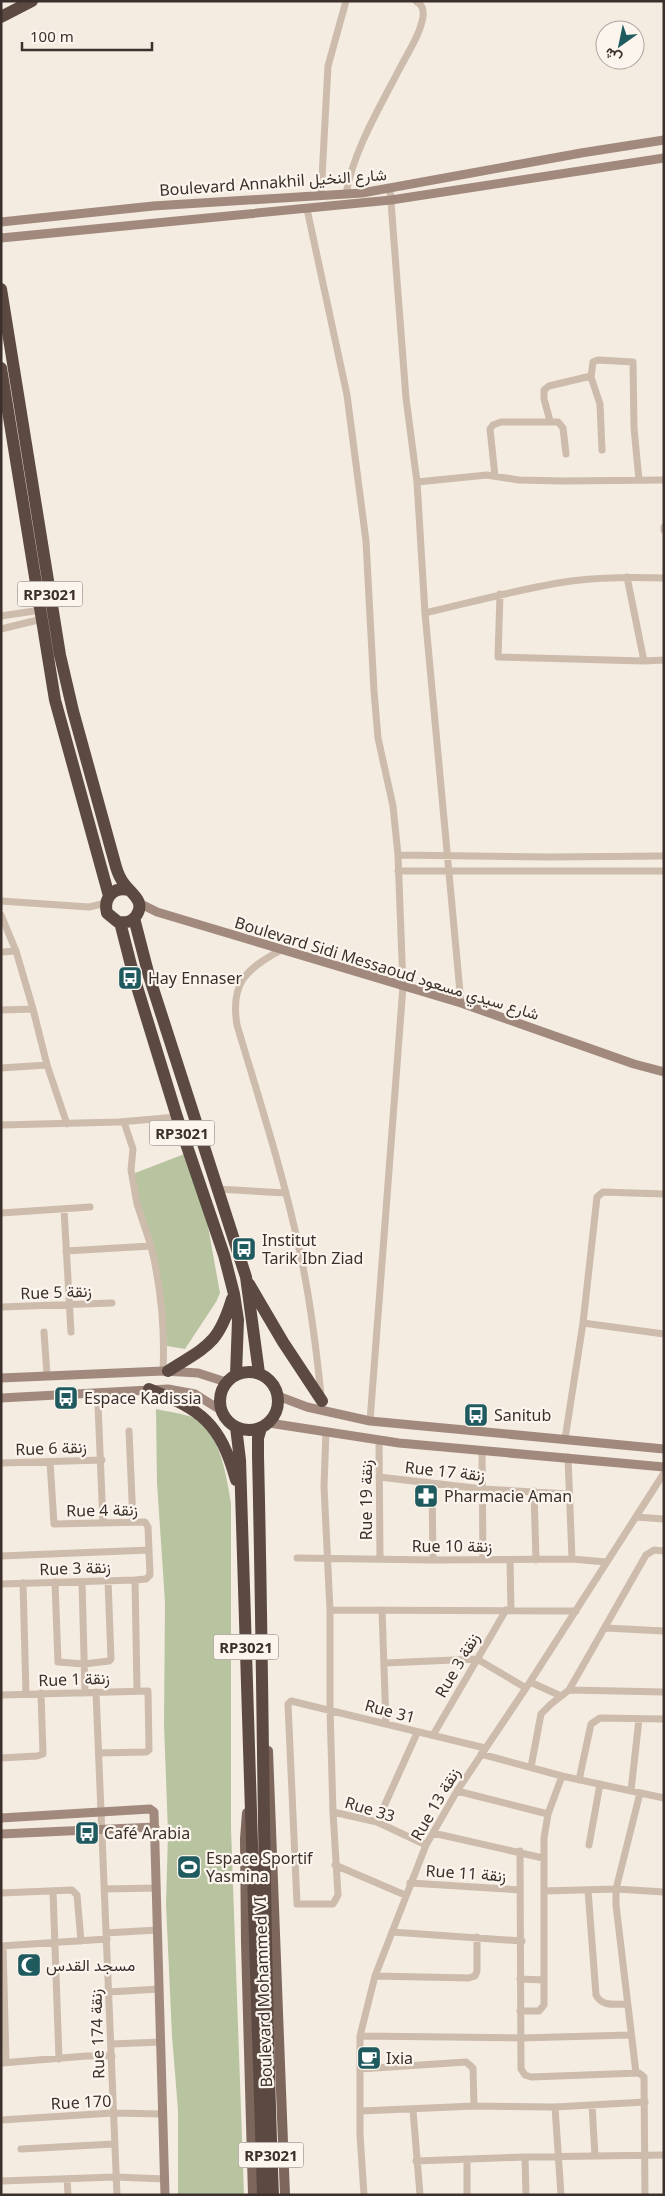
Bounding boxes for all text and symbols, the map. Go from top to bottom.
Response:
scale bar [22,20,152,52]
north arrow [595,20,645,70]
text: 100 m [30,26,74,46]
text: ش [600,44,625,69]
street label: Boulevard Annakhil شارع النخيل [158,163,388,202]
road number: RP3021 [18,582,82,606]
street label: Boulevard Sidi Messaoud شارع سيدي مسعود [231,911,542,1028]
bus stop icon: Hay Ennaser [117,965,143,991]
place label: Hay Ennaser [148,967,242,989]
road number: RP3021 [150,1120,214,1146]
place label: Institut Tarik Ibn Ziad [262,1229,363,1269]
bus stop icon: Institut Tarik Ibn Ziad [231,1236,257,1262]
street label: Rue 5 زنقة [20,1280,92,1304]
bus stop icon: Espace Kadissia [53,1385,79,1411]
place label: Espace Kadissia [84,1387,202,1409]
bus stop icon: Sanitub [463,1402,489,1428]
place label: Sanitub [494,1404,551,1426]
street label: Rue 6 زنقة [15,1436,87,1460]
street label: Rue 17 زنقة [404,1456,486,1486]
street label: Rue 19 زنقة [355,1460,377,1540]
pharmacy icon: Pharmacie Aman [413,1483,439,1509]
place label: Pharmacie Aman [444,1485,572,1507]
street label: Rue 4 زنقة [66,1498,138,1522]
street label: Rue 10 زنقة [412,1535,492,1557]
street label: Rue 3 زنقة [39,1556,111,1580]
street label: Rue 3 زنقة [430,1629,484,1701]
road number: RP3021 [214,1634,278,1660]
street label: Rue 1 زنقة [38,1667,110,1691]
street label: Rue 31 [362,1694,418,1728]
street label: Rue 13 زنقة [405,1764,465,1844]
street label: Rue 33 [342,1791,398,1827]
bus stop icon: Café Arabia [74,1820,100,1846]
place label: Café Arabia [104,1822,190,1844]
place label: Espace Sportif Yasmina [206,1847,314,1887]
sports icon: Espace Sportif Yasmina [176,1854,202,1880]
street label: Rue 11 زنقة [425,1859,507,1887]
street label: Boulevard Mohammed VI [249,1896,277,2088]
mosque icon: مسجد القدس [16,1952,42,1978]
place label: مسجد القدس [46,1954,135,1976]
street label: Rue 174 زنقة [84,1989,110,2079]
cafe icon: Ixia [356,2045,382,2071]
place label: Ixia [386,2047,413,2069]
street label: Rue 170 [50,2089,112,2115]
road number: RP3021 [238,2142,304,2168]

